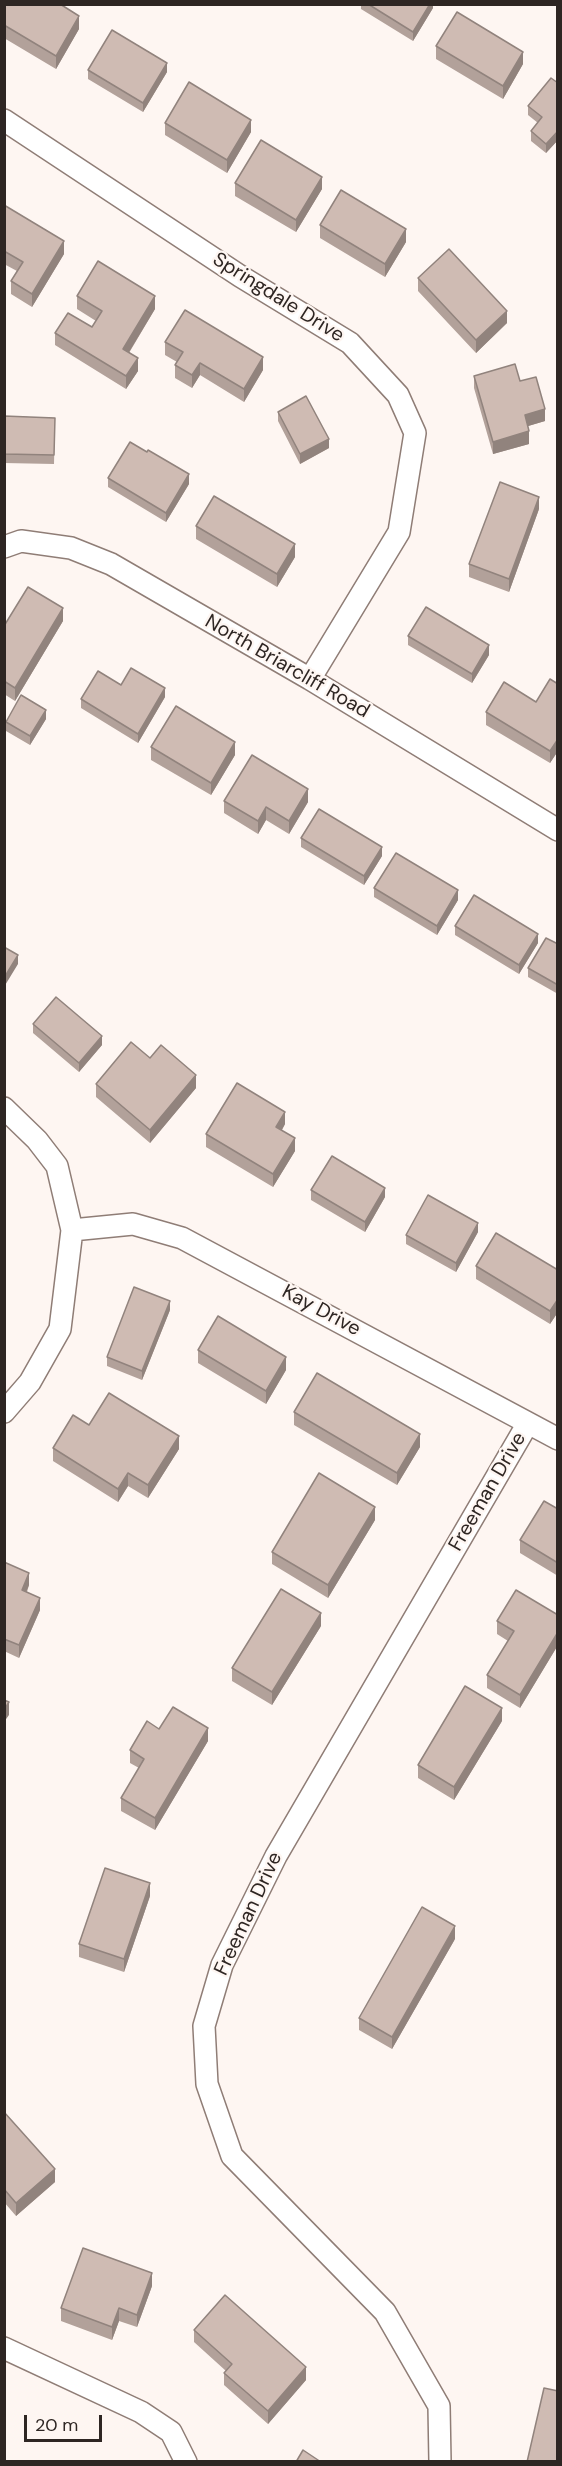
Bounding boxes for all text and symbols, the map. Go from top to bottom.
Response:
street label: Springdale Drive [208,248,348,348]
street label: North Briarcliff Road [200,610,374,724]
street label: Kay Drive [278,1280,364,1342]
street label: Freeman Drive [444,1428,532,1556]
street label: Freeman Drive [210,1849,288,1979]
scale bar [27,2403,105,2441]
text: 20 m [35,2413,78,2437]

